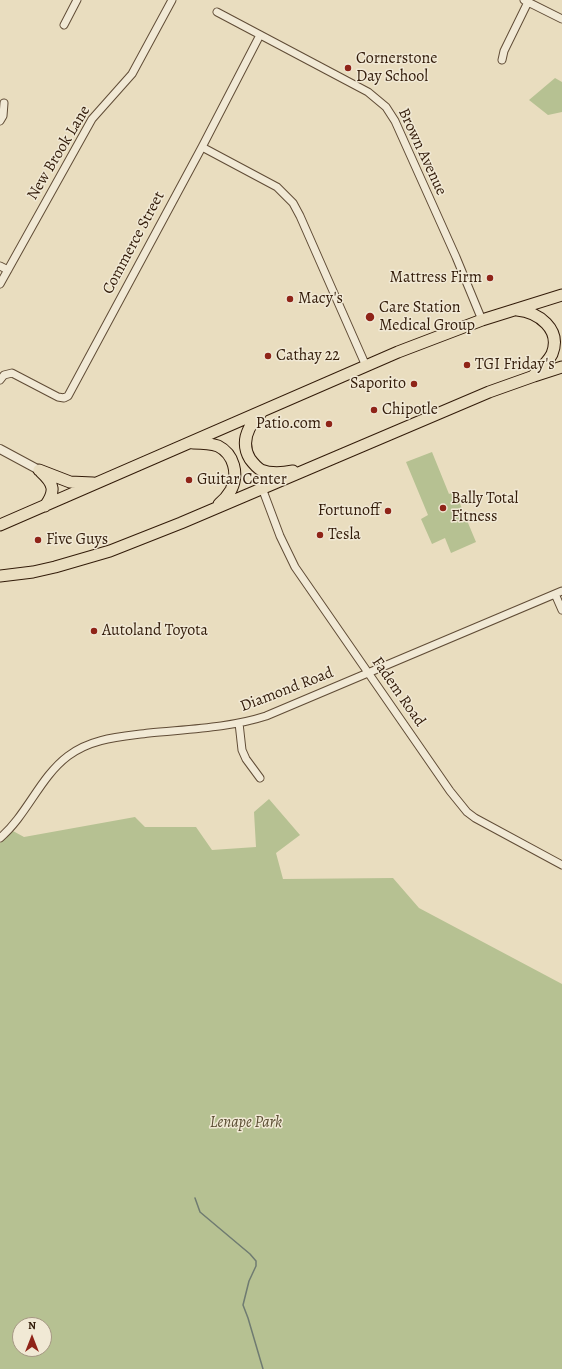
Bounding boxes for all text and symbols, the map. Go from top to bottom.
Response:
place label: Cornerstone Day School [356,49,437,87]
marker: Cornerstone Day School [343,63,353,73]
street label: New Brook Lane [23,102,95,204]
street label: Brown Avenue [393,105,451,199]
street label: Commerce Street [99,188,169,298]
place label: Mattress Firm [390,268,482,288]
marker: Mattress Firm [485,273,495,283]
place label: Macy's [298,289,343,309]
marker: Macy's [285,294,295,304]
place label: Care Station Medical Group [379,298,475,336]
marker: Care Station Medical Group [364,311,376,323]
place label: Cathay 22 [276,346,340,366]
marker: Cathay 22 [263,351,273,361]
place label: TGI Friday's [475,355,555,375]
marker: TGI Friday's [462,360,472,370]
place label: Saporito [350,374,406,394]
marker: Saporito [409,379,419,389]
place label: Chipotle [382,400,438,420]
marker: Chipotle [369,405,379,415]
place label: Patio.com [256,414,321,434]
marker: Patio.com [324,419,334,429]
place label: Guitar Center [197,470,287,490]
marker: Guitar Center [184,475,194,485]
place label: Bally Total Fitness [451,489,519,527]
place label: Fortunoff [318,501,380,521]
marker: Bally Total Fitness [438,503,448,513]
marker: Fortunoff [383,506,393,516]
place label: Tesla [328,525,361,545]
place label: Five Guys [46,530,108,550]
marker: Tesla [315,530,325,540]
marker: Five Guys [33,535,43,545]
place label: Autoland Toyota [102,621,208,641]
marker: Autoland Toyota [89,626,99,636]
street label: Fadem Road [367,654,429,730]
street label: Diamond Road [238,663,336,717]
park label: Lenape Park [210,1113,282,1133]
north arrow [12,1317,52,1357]
text: N [28,1318,36,1333]

